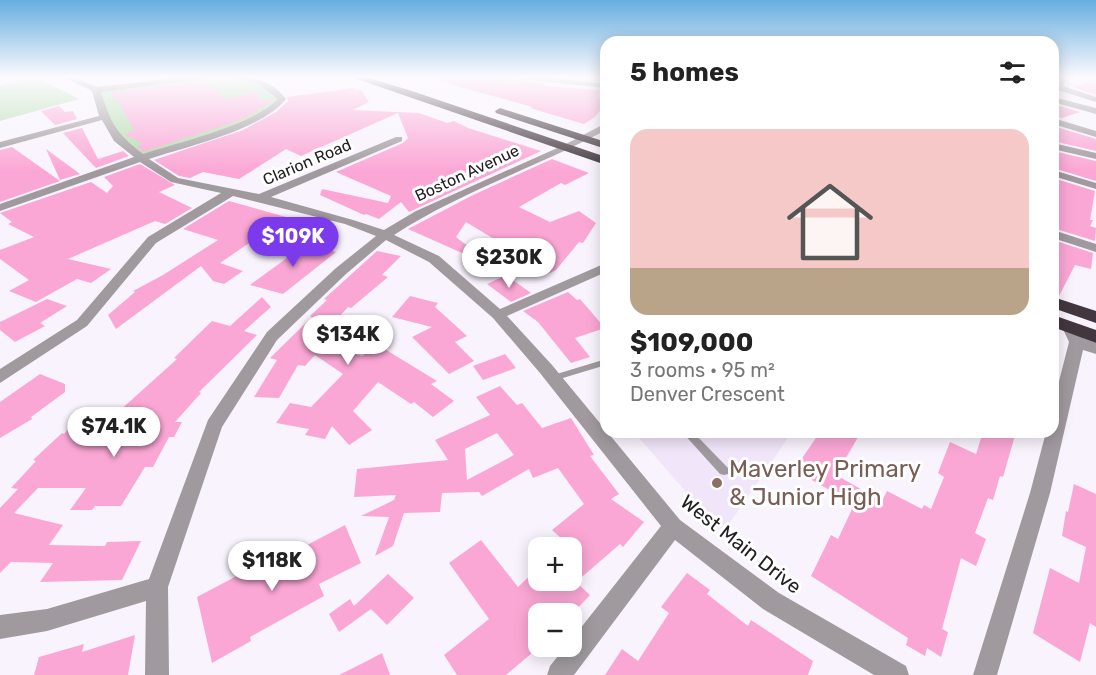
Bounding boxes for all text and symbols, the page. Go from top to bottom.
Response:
icon: filters [996,56,1029,89]
text: 5 homes [630,57,739,88]
street label: Clarion Road [260,135,354,189]
street label: Boston Avenue [412,141,522,205]
icon: home [776,168,884,276]
pin: $109K [251,217,335,268]
text: $109K [262,224,324,248]
pin: $230K [467,238,551,289]
text: $230K [476,245,542,269]
pin: $134K [306,315,390,366]
text: $134K [316,322,380,346]
text: $109,000 [630,327,753,358]
text: 3 rooms · 95 m² [630,358,775,382]
text: Denver Crescent [630,382,785,406]
pin: $74.1K [65,407,163,458]
text: $74.1K [81,414,147,438]
place label: Maverley Primary & Junior High [729,455,921,511]
marker: Maverley Primary & Junior High [710,476,724,490]
street label: West Main Drive [676,489,806,599]
map controls [528,537,582,657]
button: + [528,537,582,591]
pin: $118K [230,541,314,592]
text: $118K [242,548,302,572]
button: − [528,603,582,657]

